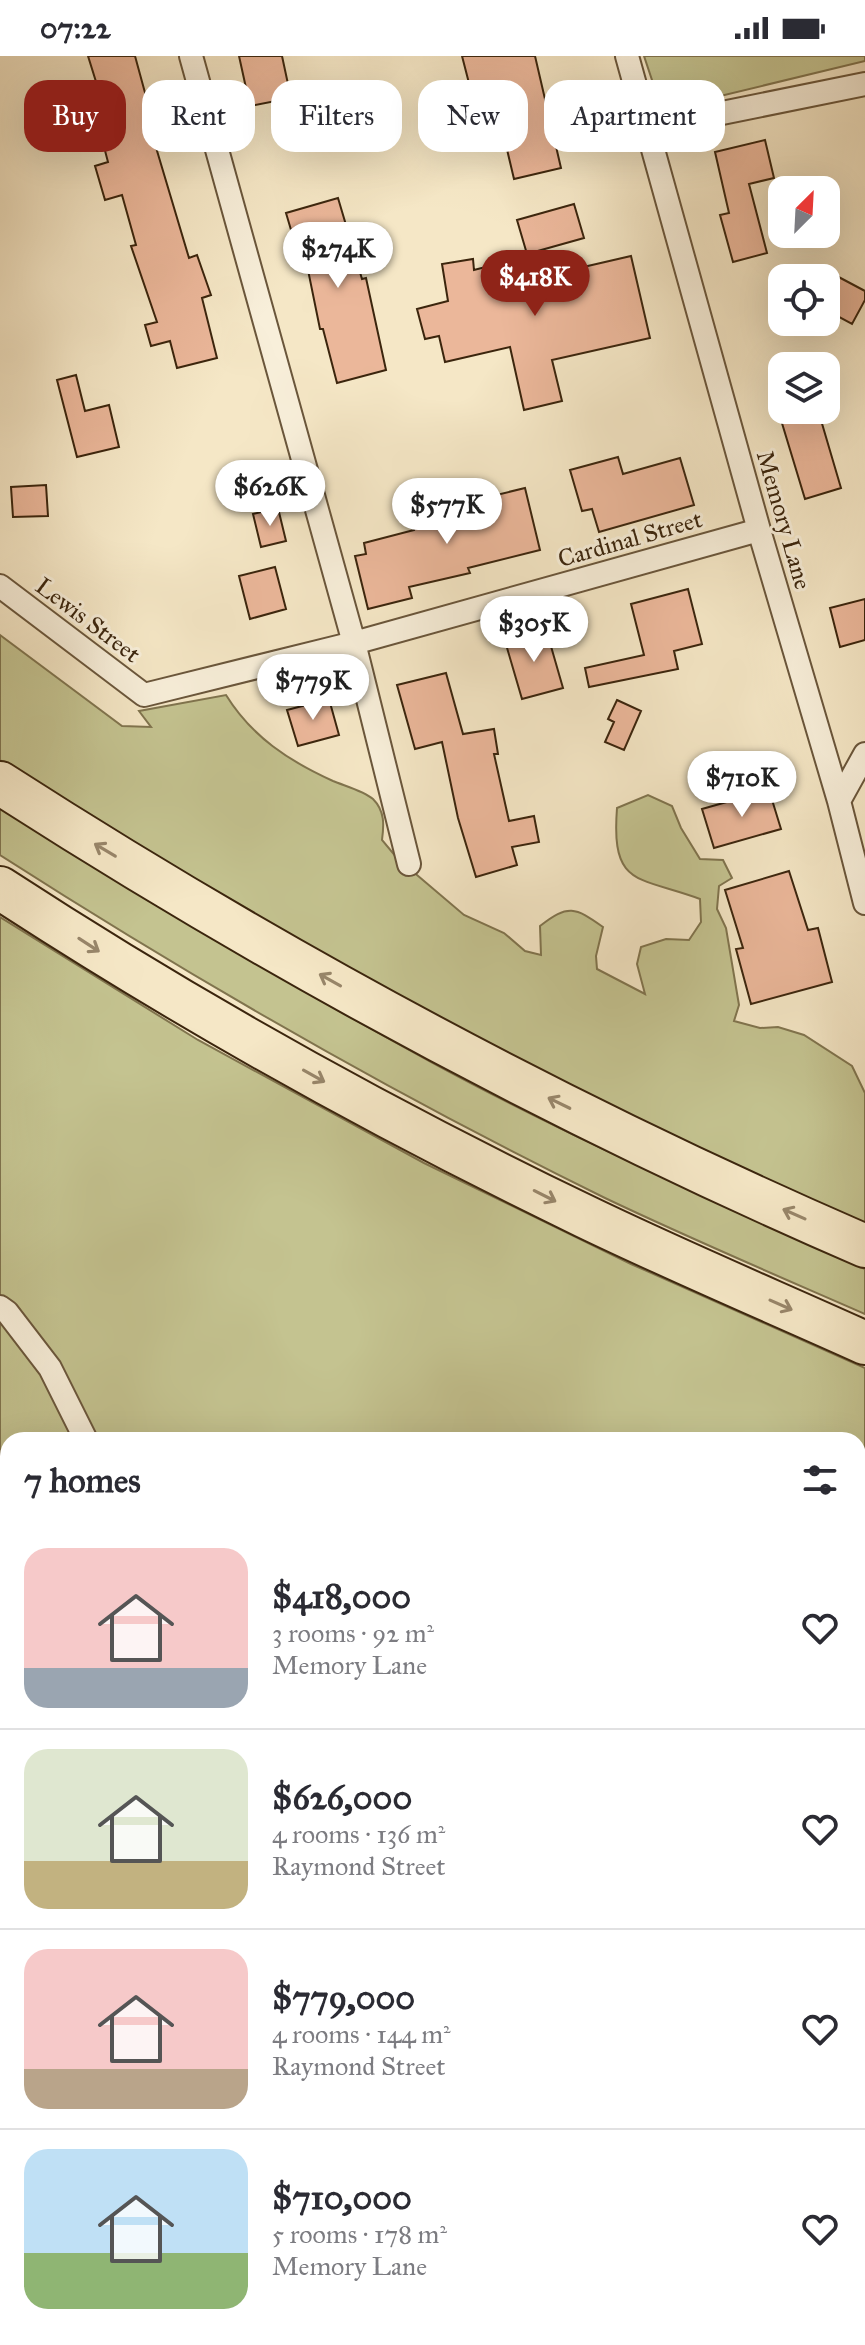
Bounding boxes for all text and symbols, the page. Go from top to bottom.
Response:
text: 07:22 [40,10,111,46]
chip: Buy [24,80,126,152]
chip: Rent [142,80,255,152]
chip: Filters [271,80,402,152]
chip: New [418,80,528,152]
chip: Apartment [544,80,725,152]
north arrow [768,176,840,248]
map controls [768,176,840,424]
pin: $274K [282,222,394,290]
text: $274K [301,232,375,264]
pin: $418K [479,250,591,318]
text: $418K [499,260,571,292]
button: locate [768,264,840,336]
button: layers [768,352,840,424]
street label: Memory Lane [750,447,818,593]
pin: $626K [214,460,326,528]
text: $626K [233,470,307,502]
pin: $577K [391,478,503,546]
text: $577K [410,488,484,520]
street label: Cardinal Street [555,504,706,574]
street label: Lewis Street [30,571,147,669]
pin: $305K [478,596,590,664]
text: $305K [498,606,570,638]
pin: $779K [257,654,369,722]
text: $779K [275,664,351,696]
pin: $710K [686,751,798,819]
text: $710K [705,761,779,793]
one-way arrow [94,842,117,858]
one-way arrow [77,938,100,954]
one-way arrow [318,972,342,987]
one-way arrow [302,1068,325,1084]
one-way arrow [547,1095,571,1110]
one-way arrow [532,1189,556,1204]
one-way arrow [782,1206,806,1221]
one-way arrow [768,1298,792,1313]
icon: filters [798,1458,842,1502]
text: 7 homes [24,1460,141,1501]
text: $418,000 [272,1576,411,1617]
icon: home [88,1580,184,1676]
icon: heart [798,1606,842,1650]
text: 3 rooms · 92 m² [272,1617,434,1649]
text: Memory Lane [272,1649,427,1681]
text: $626,000 [272,1777,412,1818]
icon: home [88,1781,184,1877]
icon: heart [798,1807,842,1851]
text: 4 rooms · 136 m² [272,1818,445,1850]
text: Raymond Street [272,1850,446,1882]
text: $779,000 [272,1977,415,2018]
icon: home [88,1981,184,2077]
icon: heart [798,2007,842,2051]
text: 4 rooms · 144 m² [272,2018,451,2050]
text: Raymond Street [272,2050,446,2082]
text: $710,000 [272,2177,412,2218]
icon: home [88,2181,184,2277]
icon: heart [798,2207,842,2251]
text: 5 rooms · 178 m² [272,2218,447,2250]
text: Memory Lane [272,2250,427,2282]

